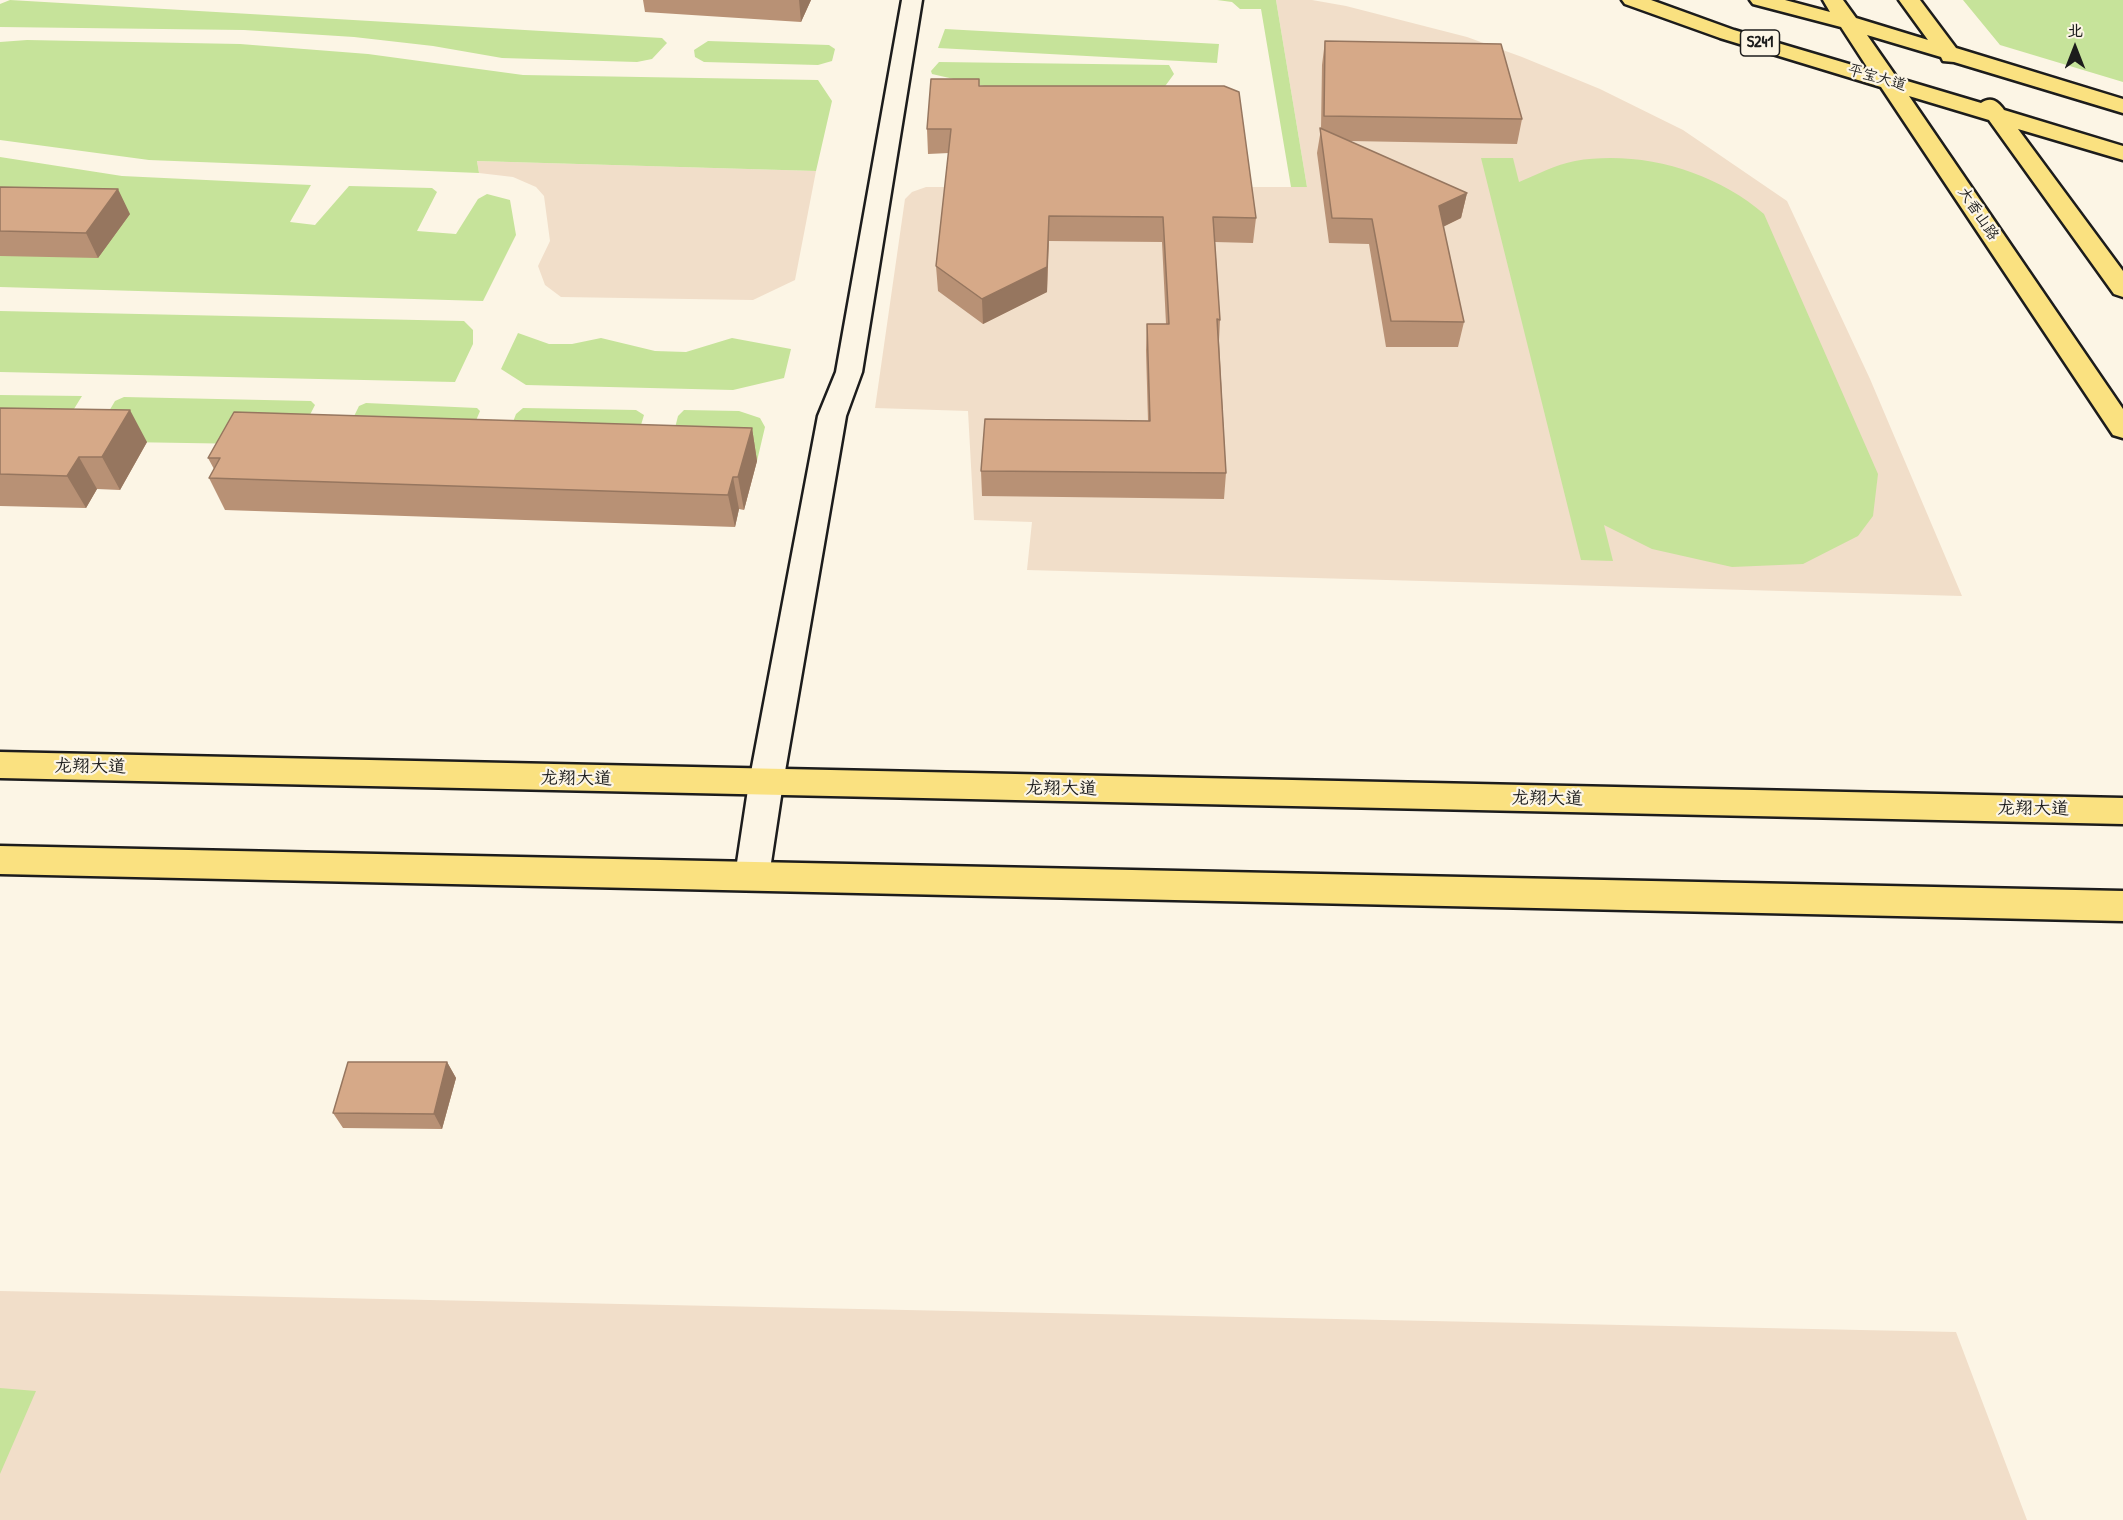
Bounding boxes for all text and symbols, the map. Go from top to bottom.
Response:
north arrow [2045,18,2105,78]
text: 北 [2067,19,2083,41]
road number: S241 [1740,30,1780,56]
street label: 平宝大道 [1846,61,1908,95]
street label: 大香山路 [1954,184,2002,244]
street label: 龙翔大道 [54,756,126,778]
street label: 龙翔大道 [540,768,612,790]
street label: 龙翔大道 [1025,778,1097,800]
street label: 龙翔大道 [1511,788,1583,810]
street label: 龙翔大道 [1997,798,2069,820]

